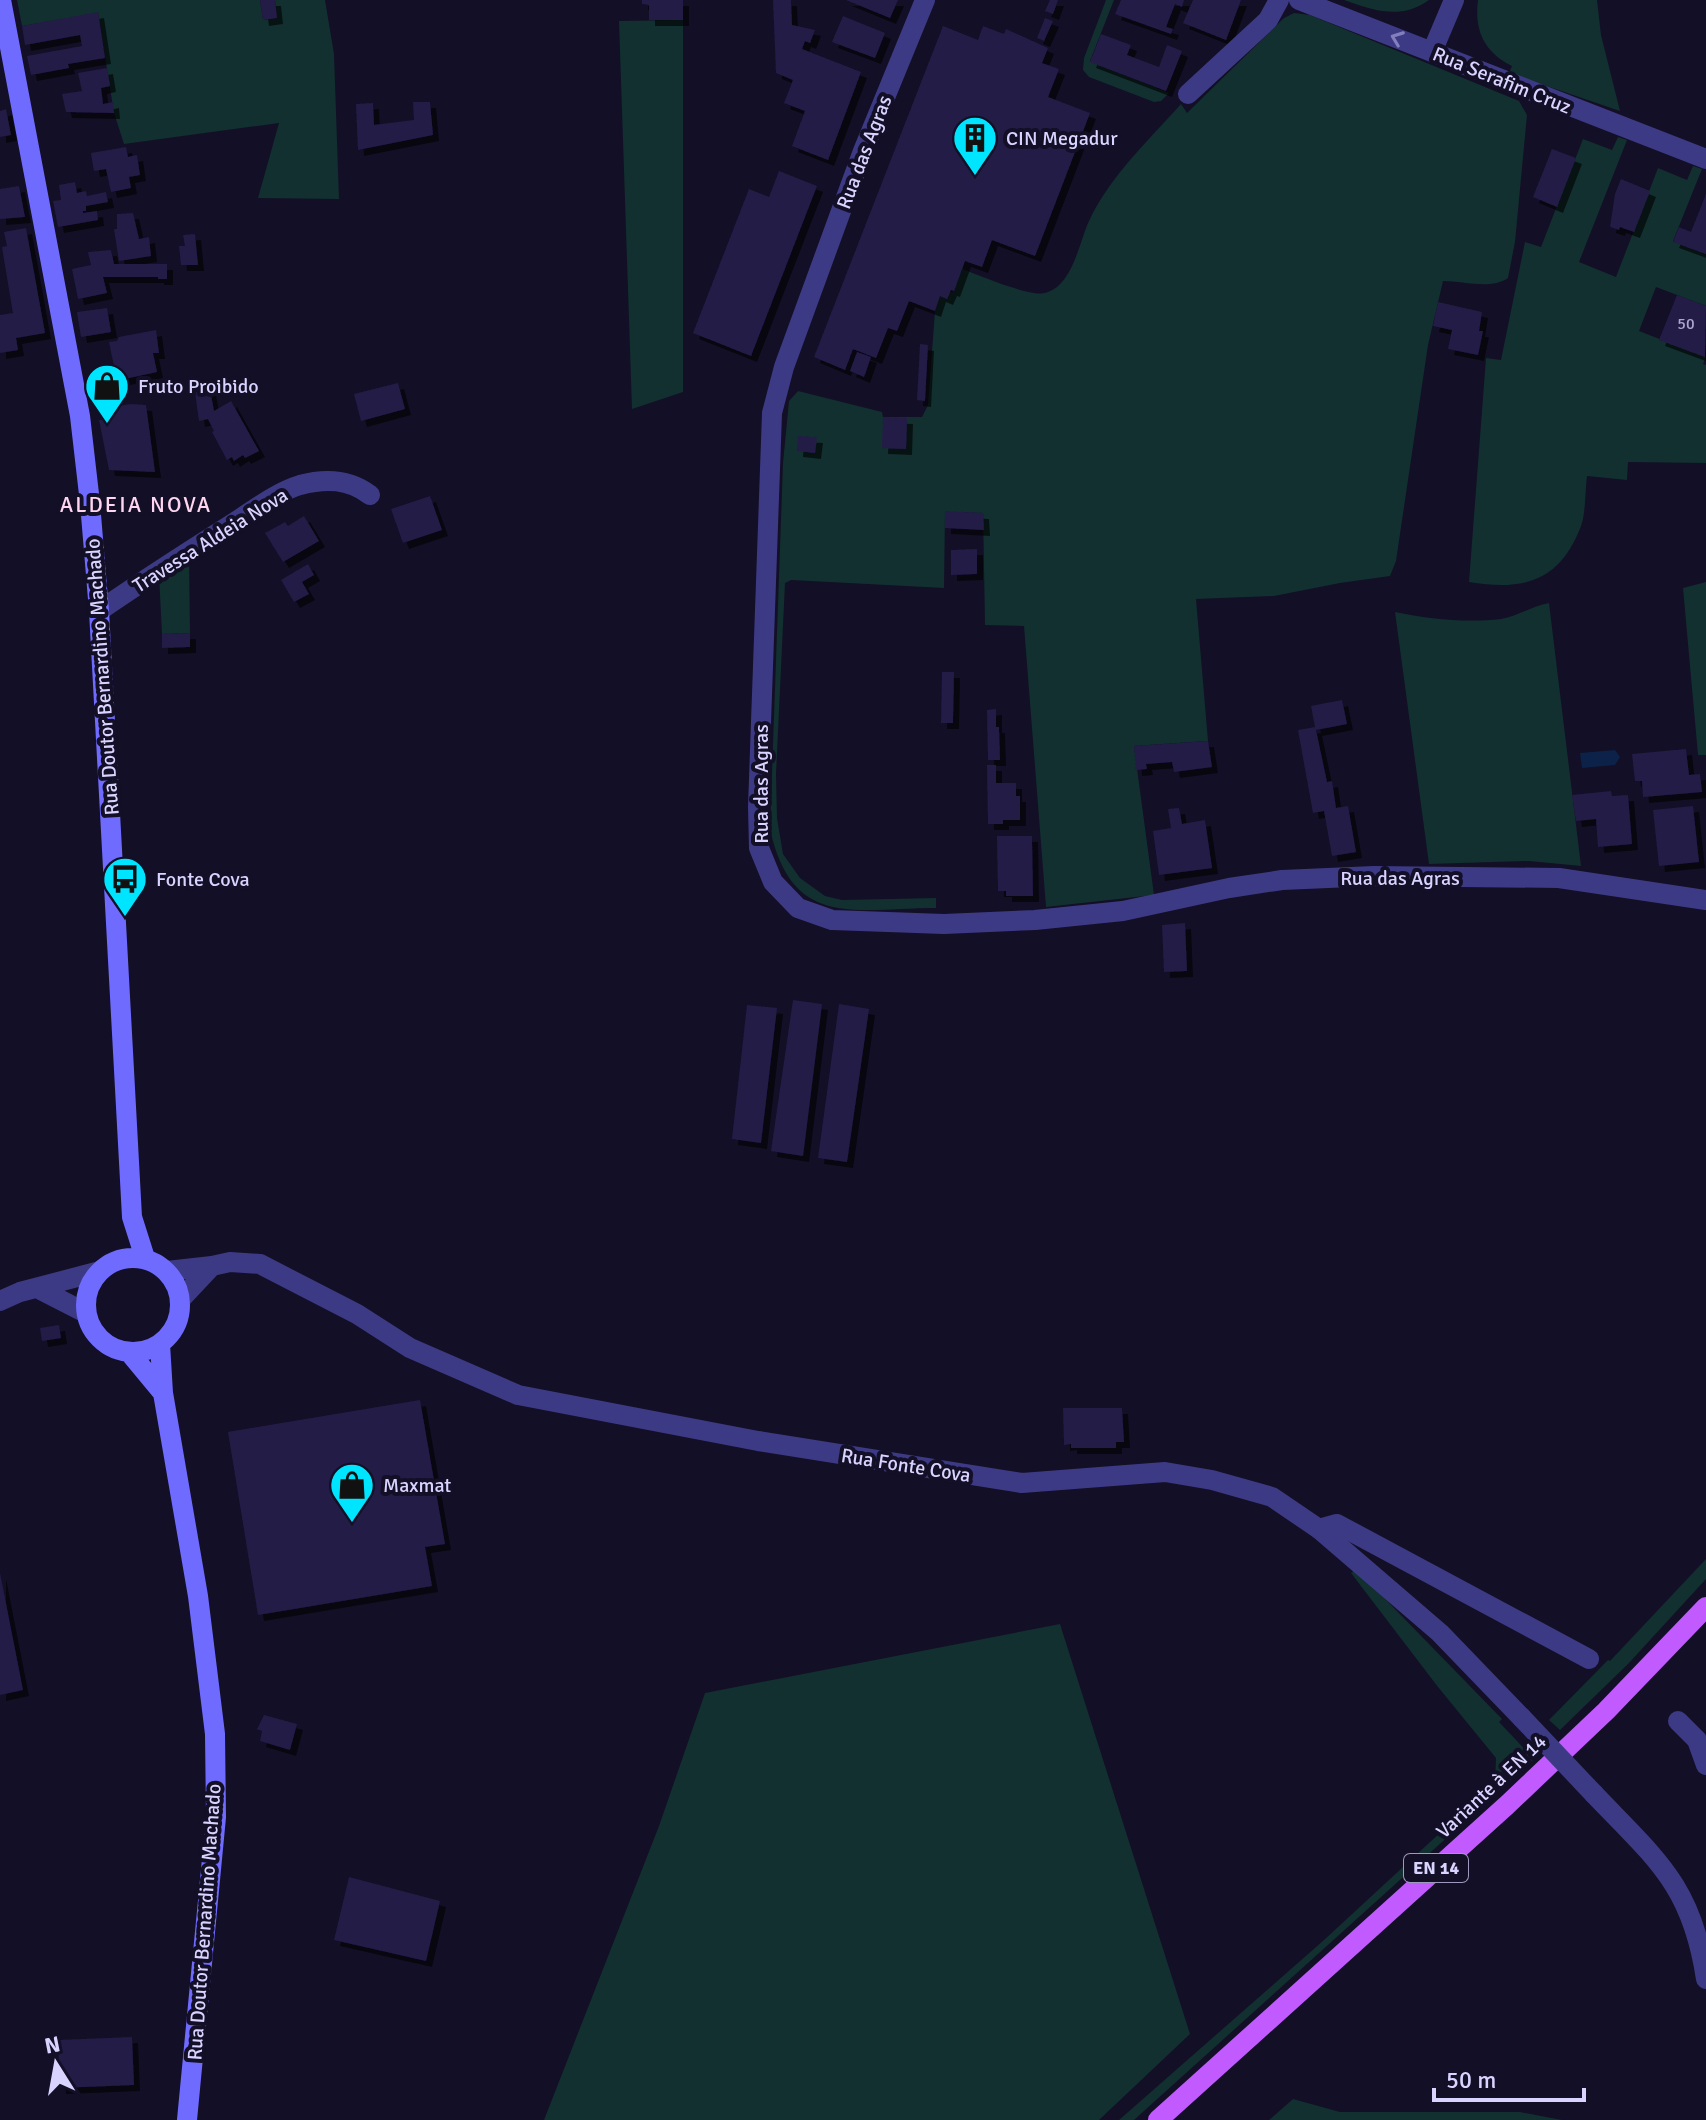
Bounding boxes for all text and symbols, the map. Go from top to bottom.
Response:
one-way arrow [1391,31,1405,48]
street label: Rua Serafim Cruz [1429,41,1575,120]
street label: Rua das Agras [831,92,898,213]
building icon: CIN Megadur [951,114,999,177]
place label: CIN Megadur [1006,126,1118,151]
house number: 50 [1677,314,1695,334]
shop icon: Fruto Proibido [83,362,131,425]
place label: Fruto Proibido [138,374,259,399]
street label: Travessa Aldeia Nova [128,483,292,598]
district label: ALDEIA NOVA [60,491,212,518]
street label: Rua Doutor Bernardino Machado [80,538,125,816]
street label: Rua das Agras [749,724,774,844]
bus stop icon: Fonte Cova [101,855,149,918]
street label: Rua das Agras [1340,866,1460,891]
place label: Fonte Cova [156,867,250,892]
street label: Rua Fonte Cova [839,1443,972,1488]
shop icon: Maxmat [328,1461,376,1524]
place label: Maxmat [383,1473,451,1498]
street label: Variante à EN 14 [1431,1729,1552,1844]
street label: Rua Doutor Bernardino Machado [182,1783,227,2061]
road number: EN 14 [1404,1854,1468,1882]
north arrow [16,2024,96,2104]
text: N [42,2030,62,2060]
scale bar [1434,2052,1584,2102]
text: 50 m [1446,2065,1496,2095]

